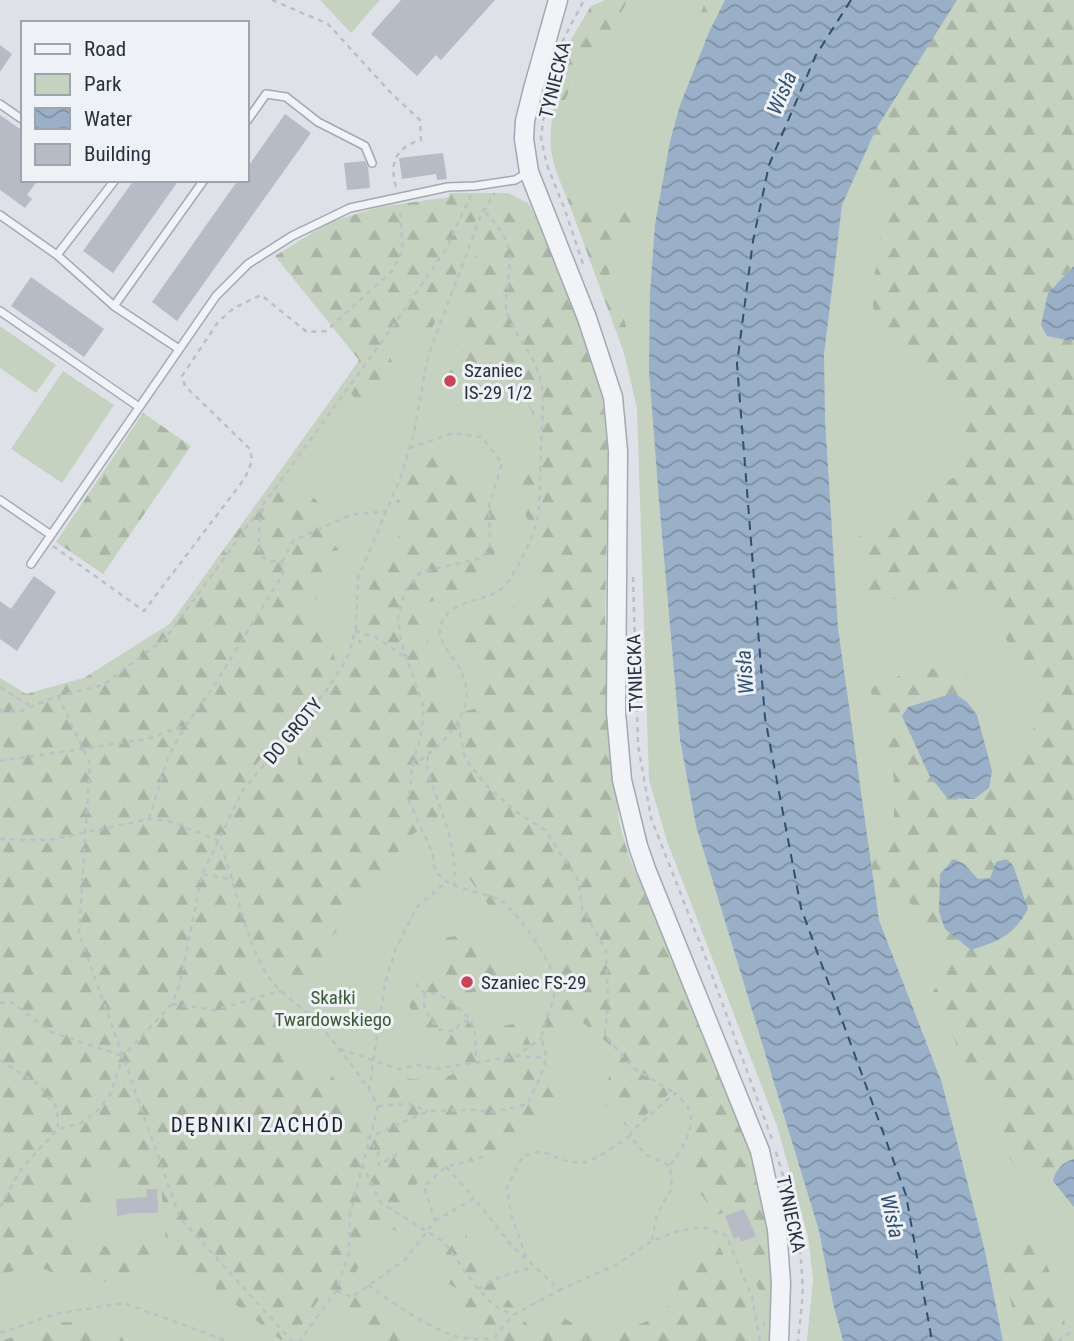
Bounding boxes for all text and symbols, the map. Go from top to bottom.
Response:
legend [21,21,248,182]
text: Road [84,37,126,61]
street label: TYNIECKA [534,39,576,121]
water label: Wisła [762,68,802,118]
text: Park [84,72,122,96]
text: Water [84,107,132,131]
text: Building [84,142,151,166]
place label: Szaniec IS-29 1/2 [464,359,532,404]
marker: Szaniec IS-29 1/2 [442,373,458,389]
street label: TYNIECKA [622,634,648,712]
water label: Wisła [731,649,759,695]
street label: DO GROTY [259,693,327,769]
place label: Szaniec FS-29 [481,971,586,994]
marker: Szaniec FS-29 [459,974,475,990]
park label: Skałki Twardowskiego [274,986,392,1031]
district label: DĘBNIKI ZACHÓD [171,1113,345,1137]
street label: TYNIECKA [772,1173,810,1255]
water label: Wisła [875,1192,909,1240]

